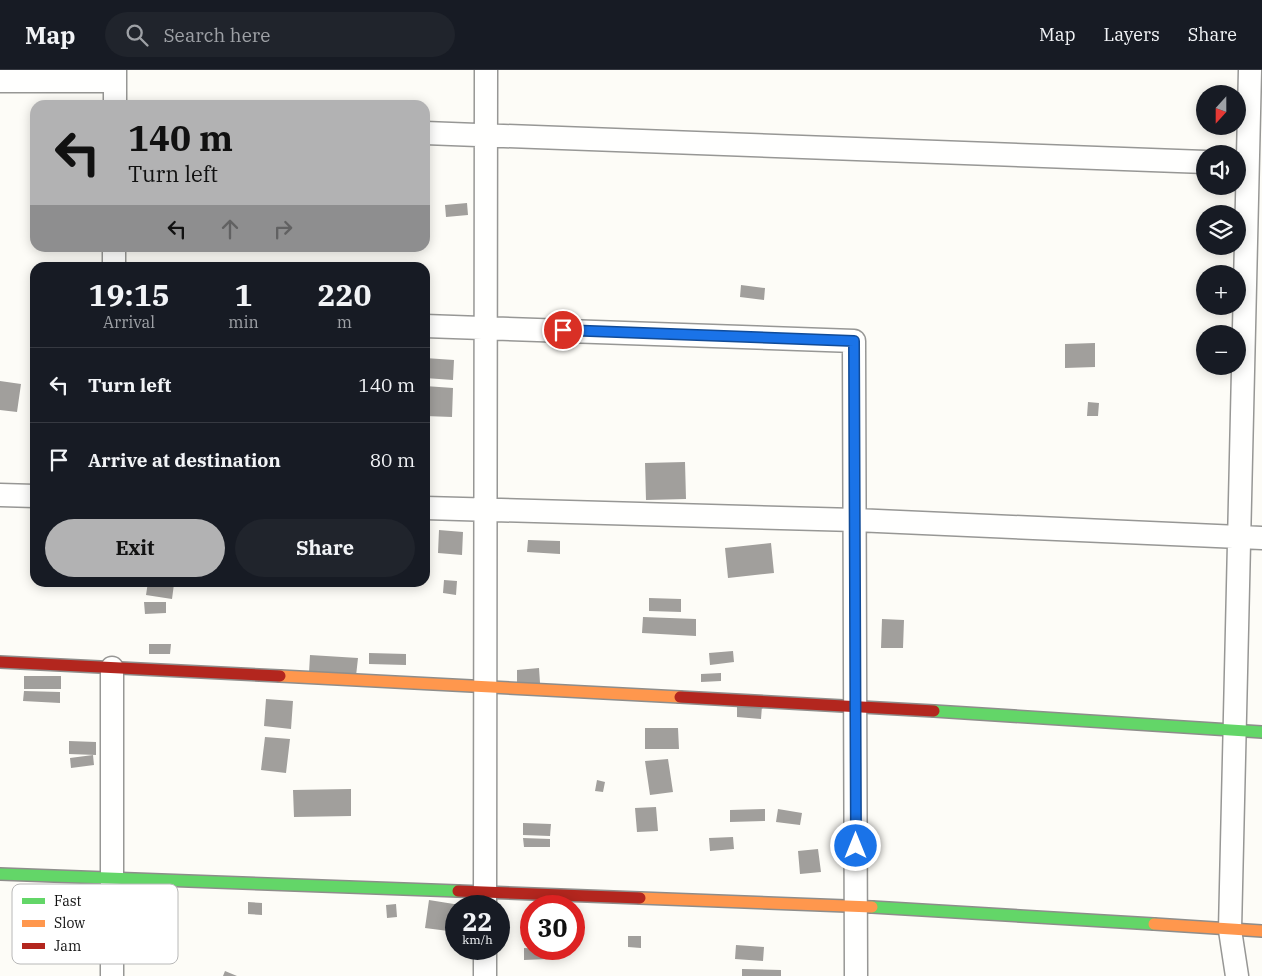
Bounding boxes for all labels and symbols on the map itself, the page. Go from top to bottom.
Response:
north arrow [1196,85,1246,135]
pin [542,309,584,351]
position arrow [829,819,881,871]
legend [12,884,178,964]
text: Fast [54,892,82,910]
speed limit sign: 30 [520,895,585,960]
text: Slow [54,914,85,932]
text: Jam [54,937,81,955]

